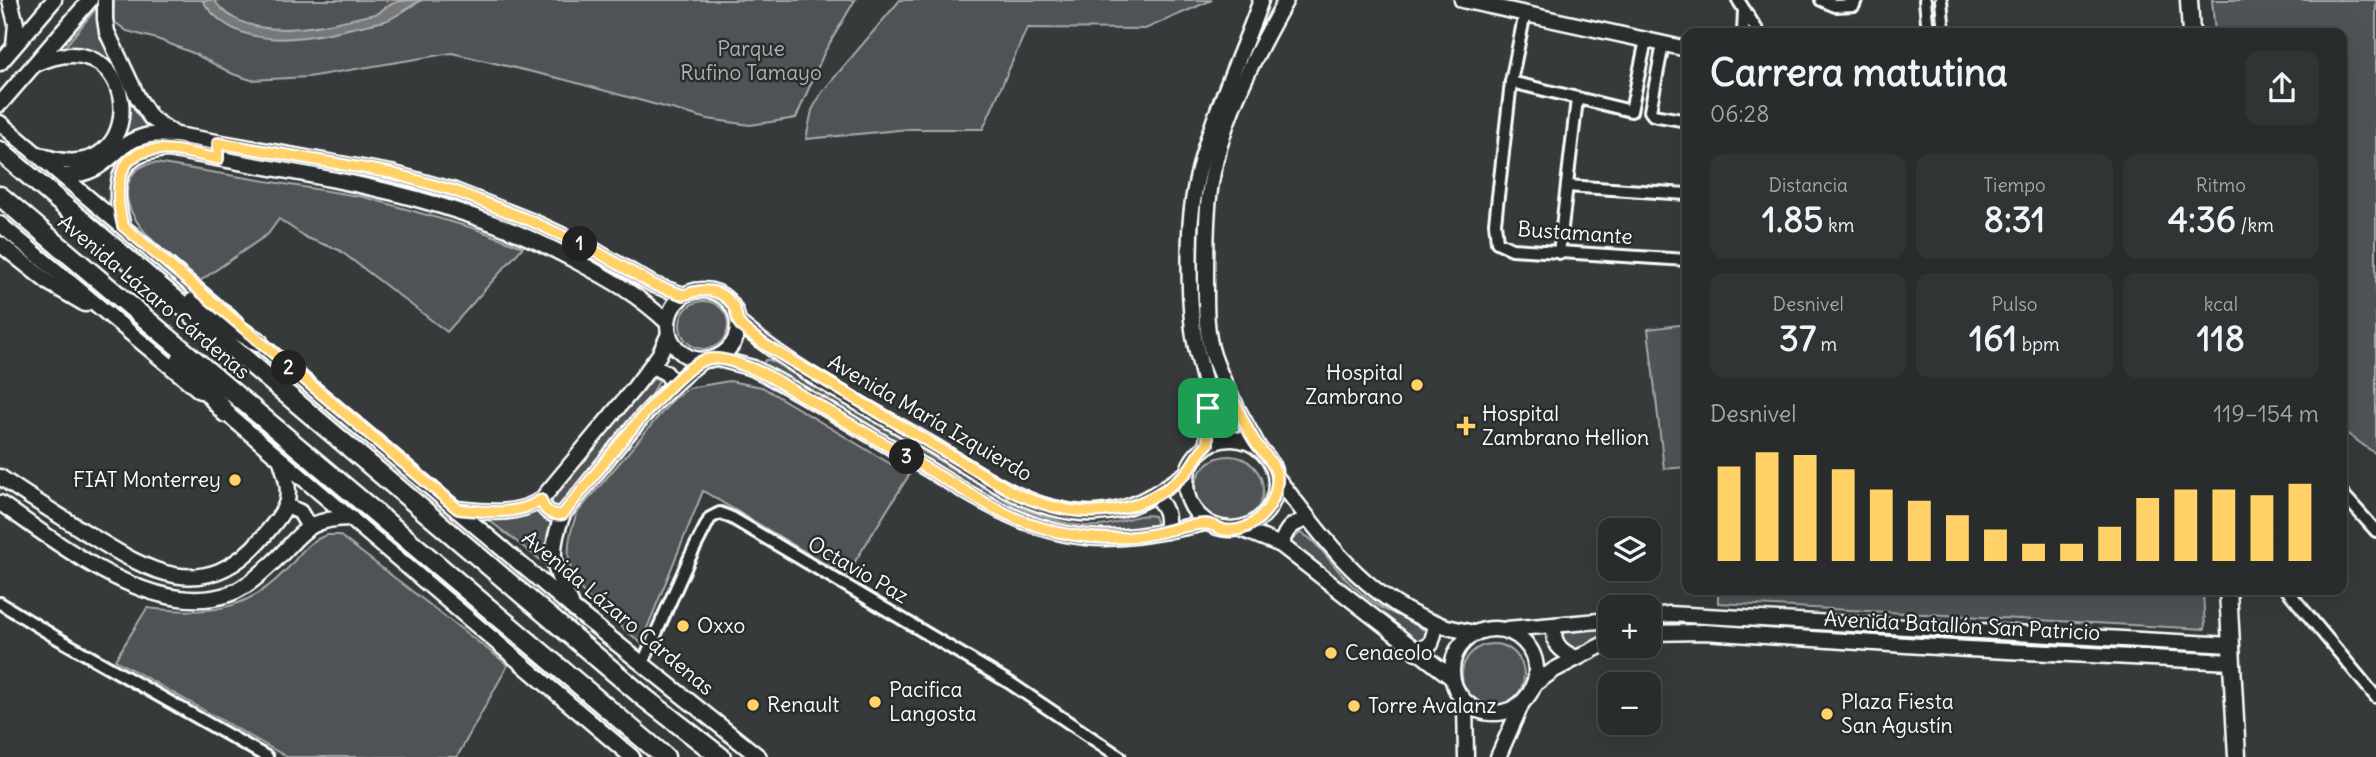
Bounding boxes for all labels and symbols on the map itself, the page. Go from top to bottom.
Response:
park label: Parque Rufino Tamayo [680,35,822,86]
street label: Avenida Lázaro Cárdenas [53,208,256,385]
street label: Bustamante [1517,215,1633,250]
pin: 1 [562,226,598,262]
street label: Avenida María Izquierdo [823,348,1037,487]
pin: 2 [272,350,306,386]
place label: Hospital Zambrano [1305,359,1403,410]
marker: Hospital Zambrano [1409,377,1425,393]
pin [1178,378,1238,438]
place label: Hospital Zambrano Hellion [1482,400,1649,451]
marker: Hospital Zambrano Hellion [1456,416,1476,436]
pin: 3 [890,440,925,475]
place label: FIAT Monterrey [73,466,221,493]
marker: FIAT Monterrey [227,472,243,488]
street label: Avenida Lázaro Cárdenas [517,524,720,701]
street label: Octavio Paz [803,530,913,609]
street label: Avenida Batallón San Patricio [1823,605,2101,646]
place label: Oxxo [697,612,745,639]
marker: Oxxo [675,618,691,634]
place label: Cenacolo [1345,639,1432,666]
marker: Cenacolo [1323,645,1339,661]
place label: Pacifica Langosta [889,676,977,727]
place label: Plaza Fiesta San Agustín [1841,688,1954,739]
place label: Renault [767,691,839,718]
place label: Torre Avalanz [1368,692,1497,719]
marker: Pacifica Langosta [867,694,883,710]
marker: Renault [745,697,761,713]
marker: Torre Avalanz [1346,698,1362,714]
marker: Plaza Fiesta San Agustín [1819,706,1835,722]

